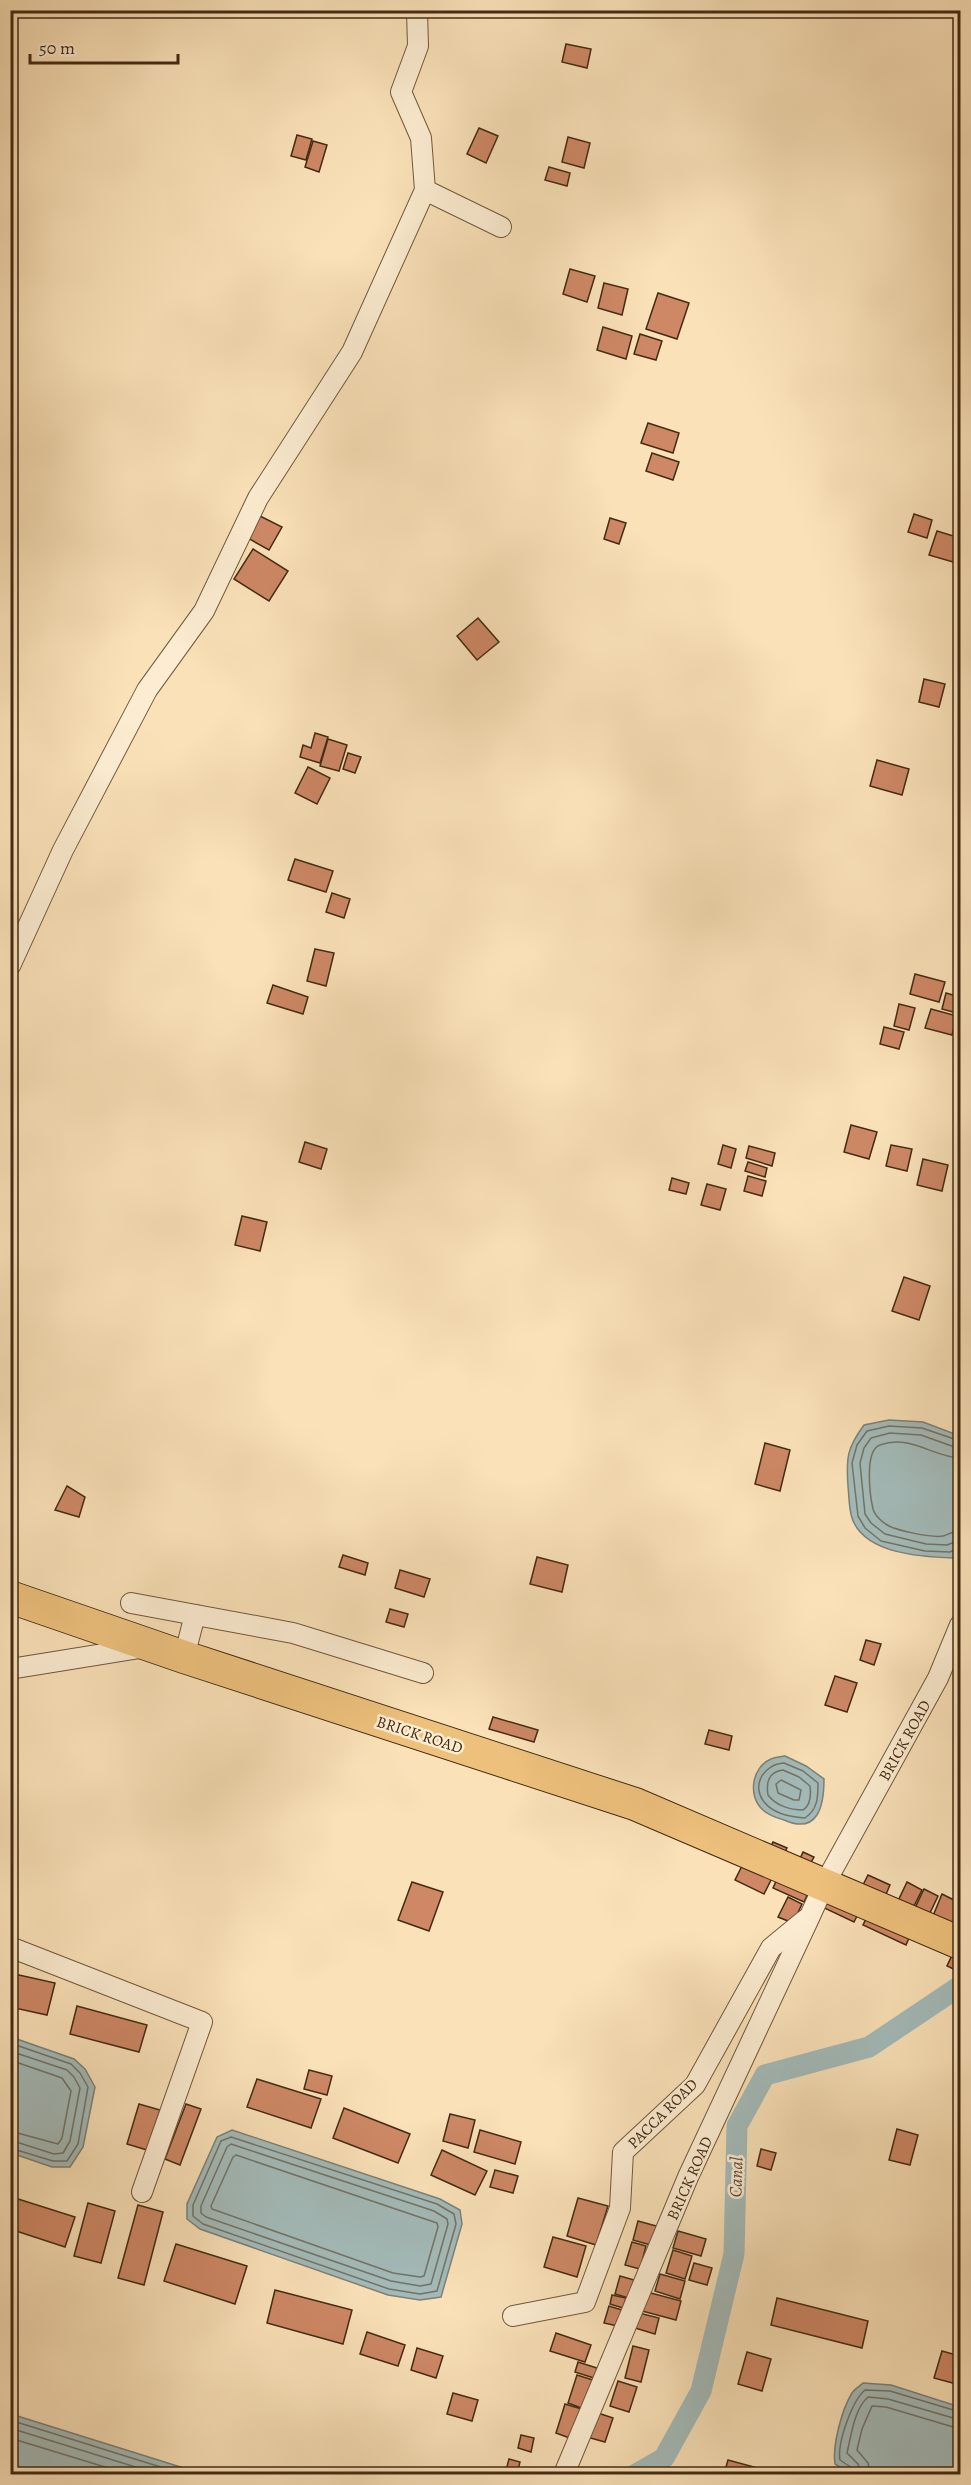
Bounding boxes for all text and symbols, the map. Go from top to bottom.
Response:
scale bar [30,27,178,65]
text: 50 m [39,36,75,60]
street label: BRICK ROAD [874,1696,936,1785]
street label: BRICK ROAD [374,1711,466,1759]
street label: PACCA ROAD [623,2074,703,2154]
street label: BRICK ROAD [662,2133,718,2224]
water label: Canal [723,2156,749,2198]

